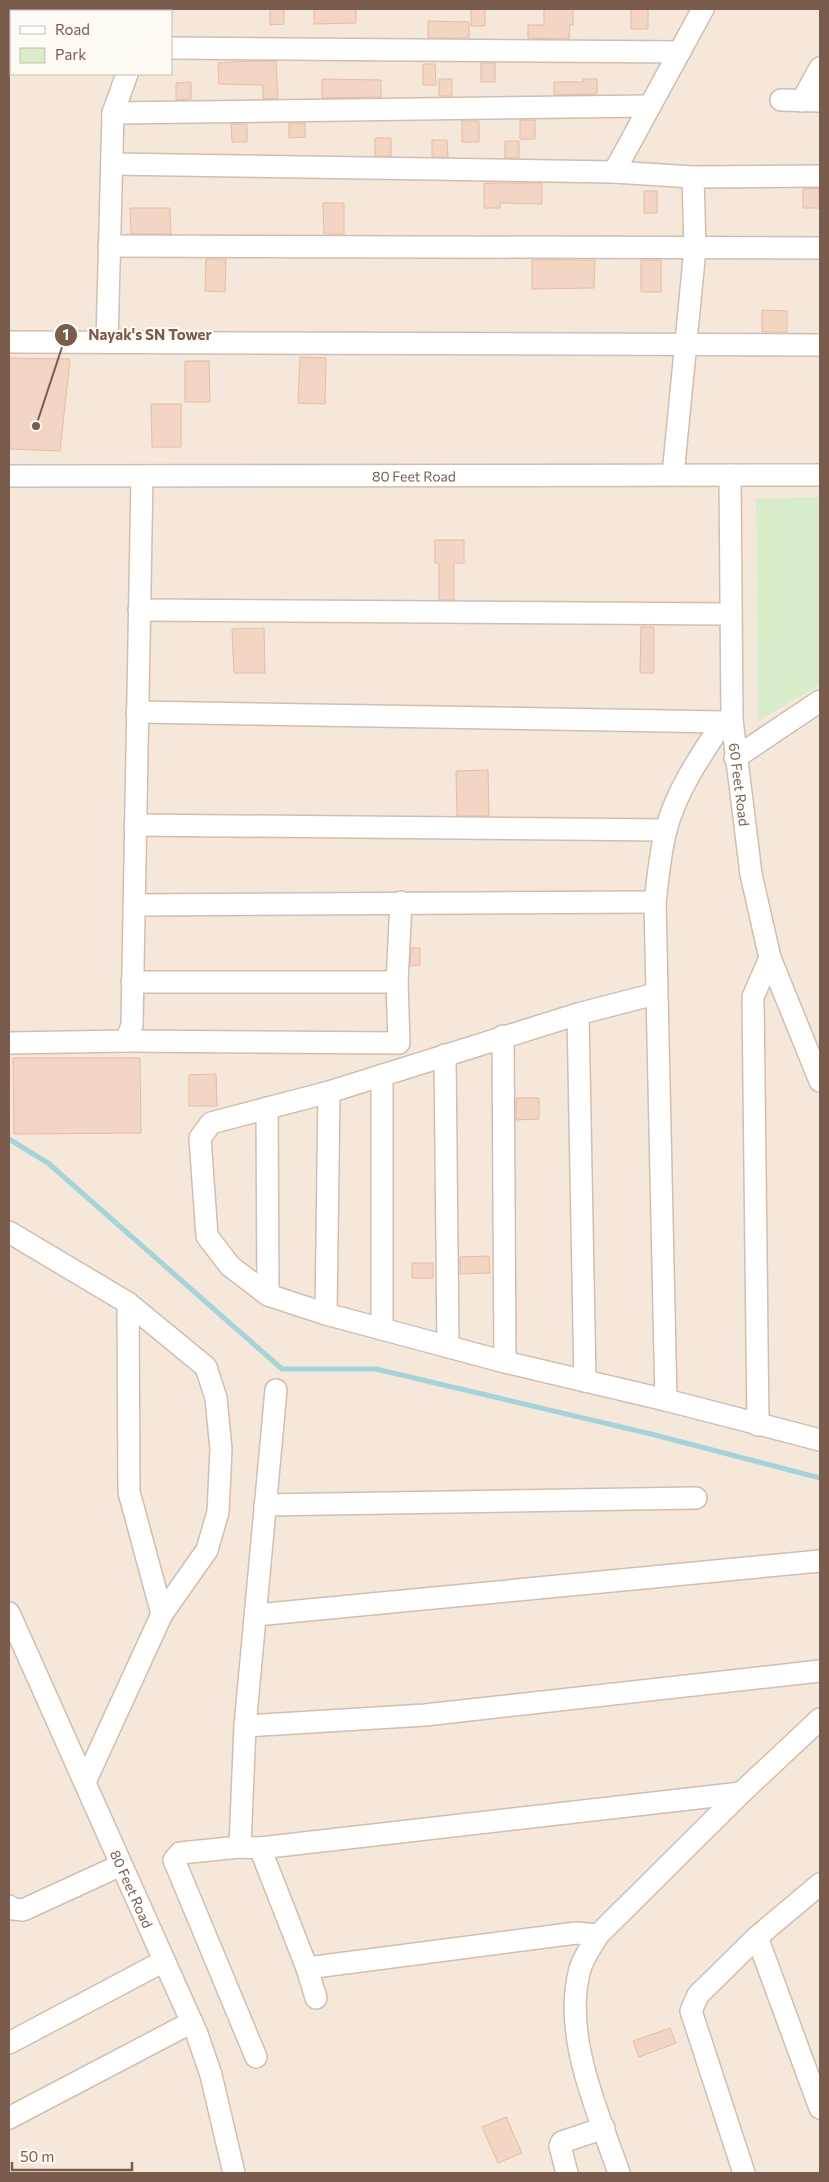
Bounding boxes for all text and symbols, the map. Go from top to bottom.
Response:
legend [10,10,172,75]
text: Road [55,20,90,38]
text: Park [55,45,86,63]
callout: Nayak's SN Tower [53,320,221,350]
text: 1 [63,325,69,343]
text: Nayak's SN Tower [88,325,212,343]
street label: 80 Feet Road [372,467,456,484]
street label: 60 Feet Road [726,742,754,827]
street label: 80 Feet Road [107,1847,157,1931]
scale bar [12,2140,132,2172]
text: 50 m [20,2147,54,2165]

